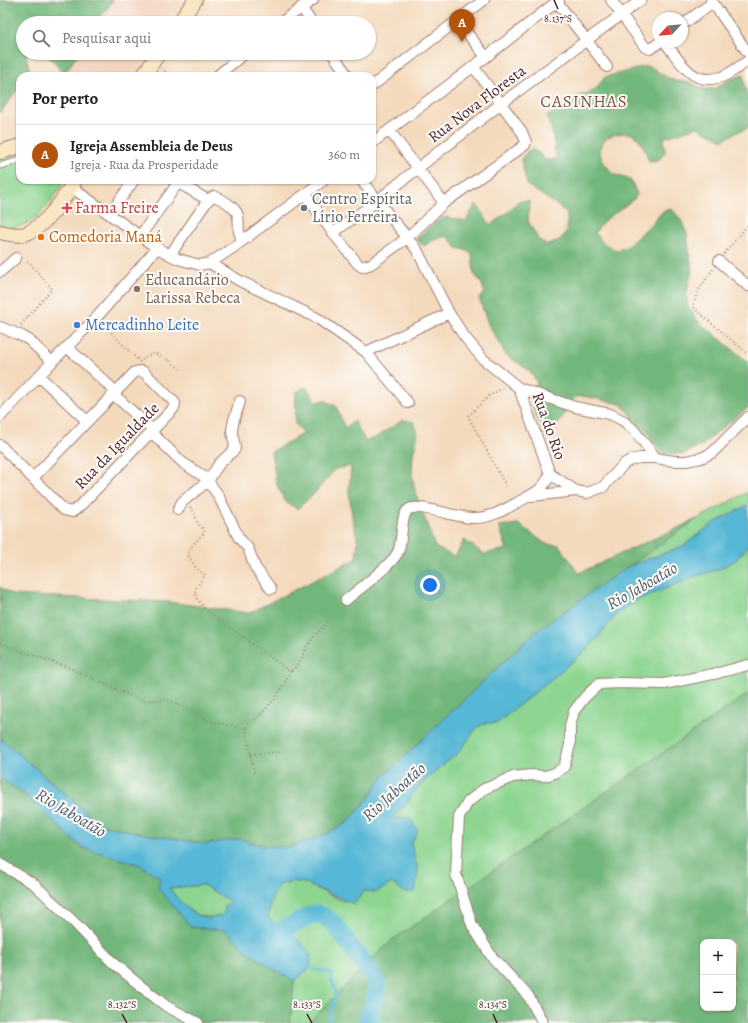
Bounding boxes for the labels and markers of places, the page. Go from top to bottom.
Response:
pin: A [449,9,475,42]
place label: Centro Espírita Lírio Ferreira [312,188,413,228]
place label: Farma Freire [75,197,159,219]
marker: Farma Freire [62,203,72,213]
marker: Centro Espírita Lírio Ferreira [299,203,309,213]
place label: Comedoria Maná [49,226,163,248]
marker: Comedoria Maná [36,232,46,242]
place label: Educandário Larissa Rebeca [145,269,241,309]
marker: Educandário Larissa Rebeca [132,284,142,294]
place label: Mercadinho Leite [85,314,199,336]
marker: Mercadinho Leite [72,320,82,330]

